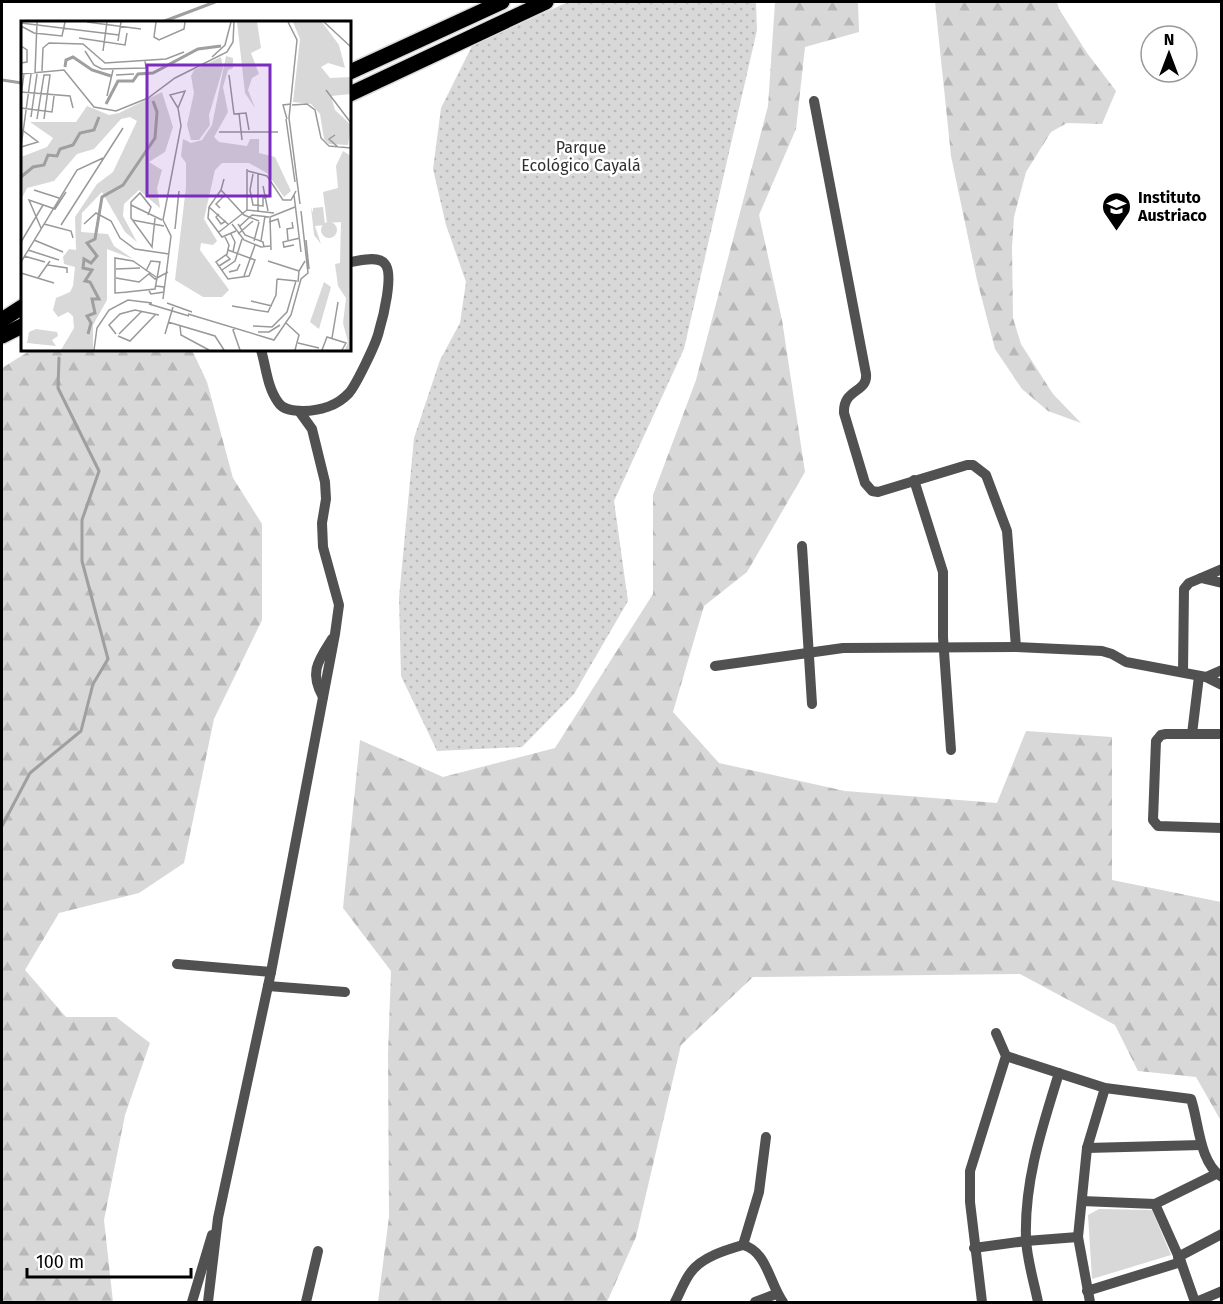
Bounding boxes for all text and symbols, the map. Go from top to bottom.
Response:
inset map [21,21,351,351]
north arrow [1139,24,1199,84]
text: N [1164,30,1174,49]
park label: Parque Ecológico Cayalá [521,138,641,175]
place label: Instituto Austriaco [1137,188,1207,225]
school or university icon: Instituto Austriaco [1101,190,1133,232]
scale bar [27,1241,190,1279]
text: 100 m [36,1251,84,1273]

